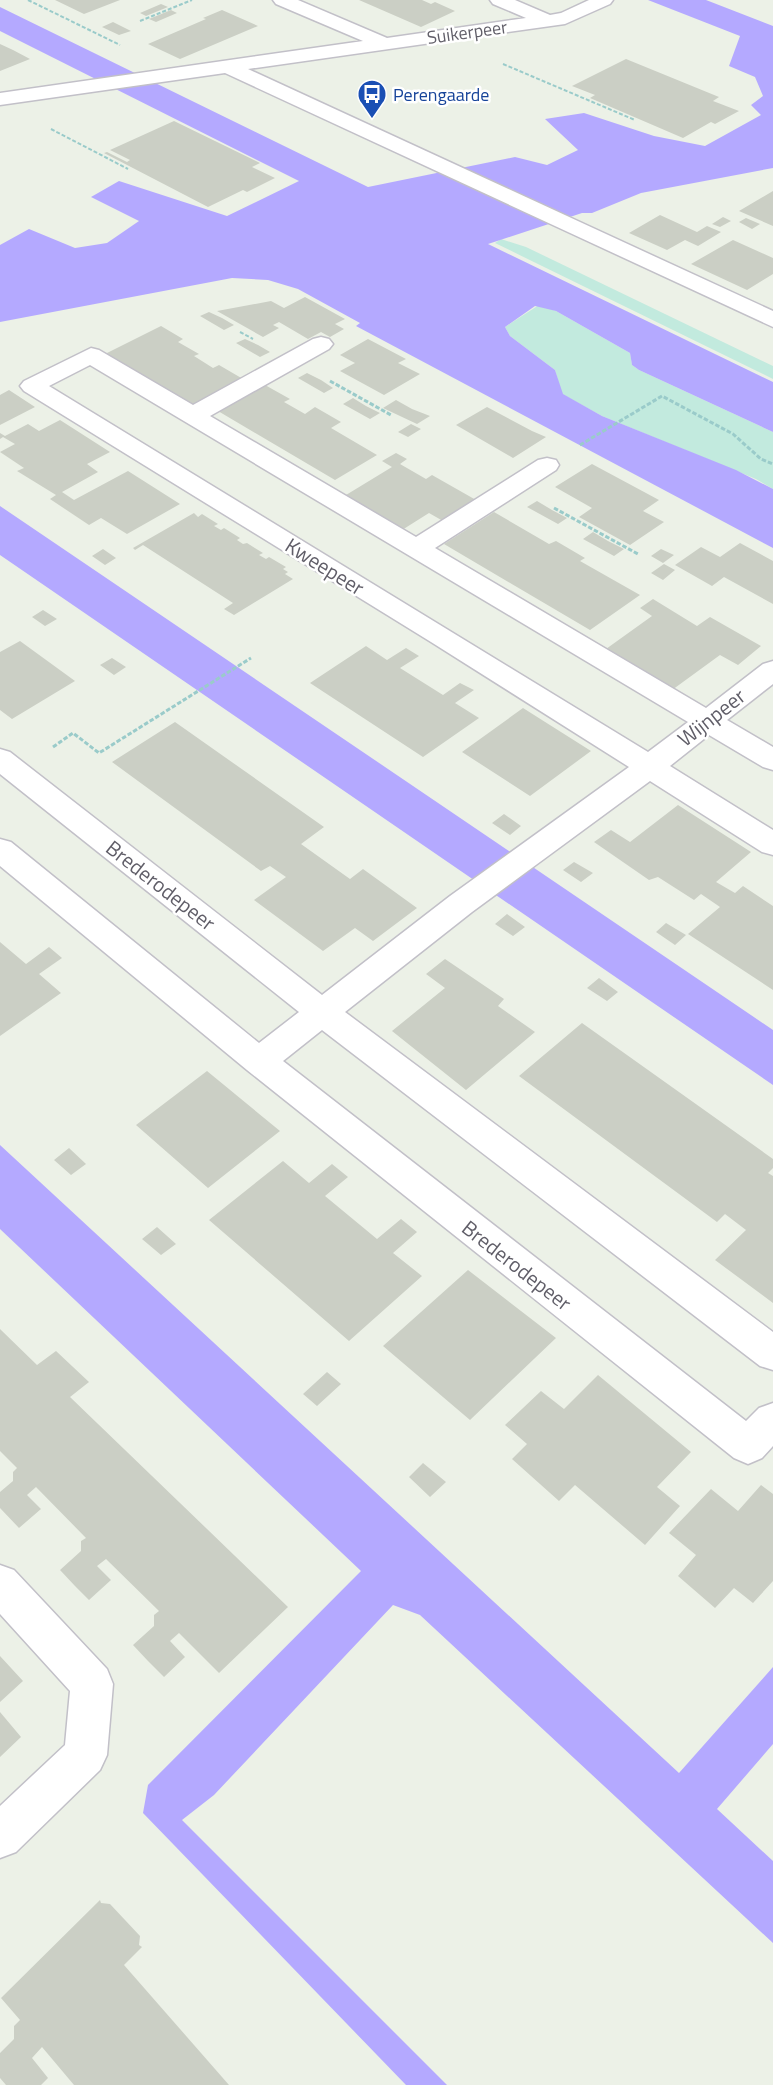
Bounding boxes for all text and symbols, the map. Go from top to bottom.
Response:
street label: Suikerpeer [425,13,509,51]
bus stop icon: Perengaarde [356,78,388,120]
place label: Perengaarde [393,81,489,108]
street label: Kweepeer [279,529,371,603]
street label: Wijnpeer [670,680,752,754]
street label: Brederodepeer [99,832,223,938]
street label: Brederodepeer [455,1212,579,1318]

